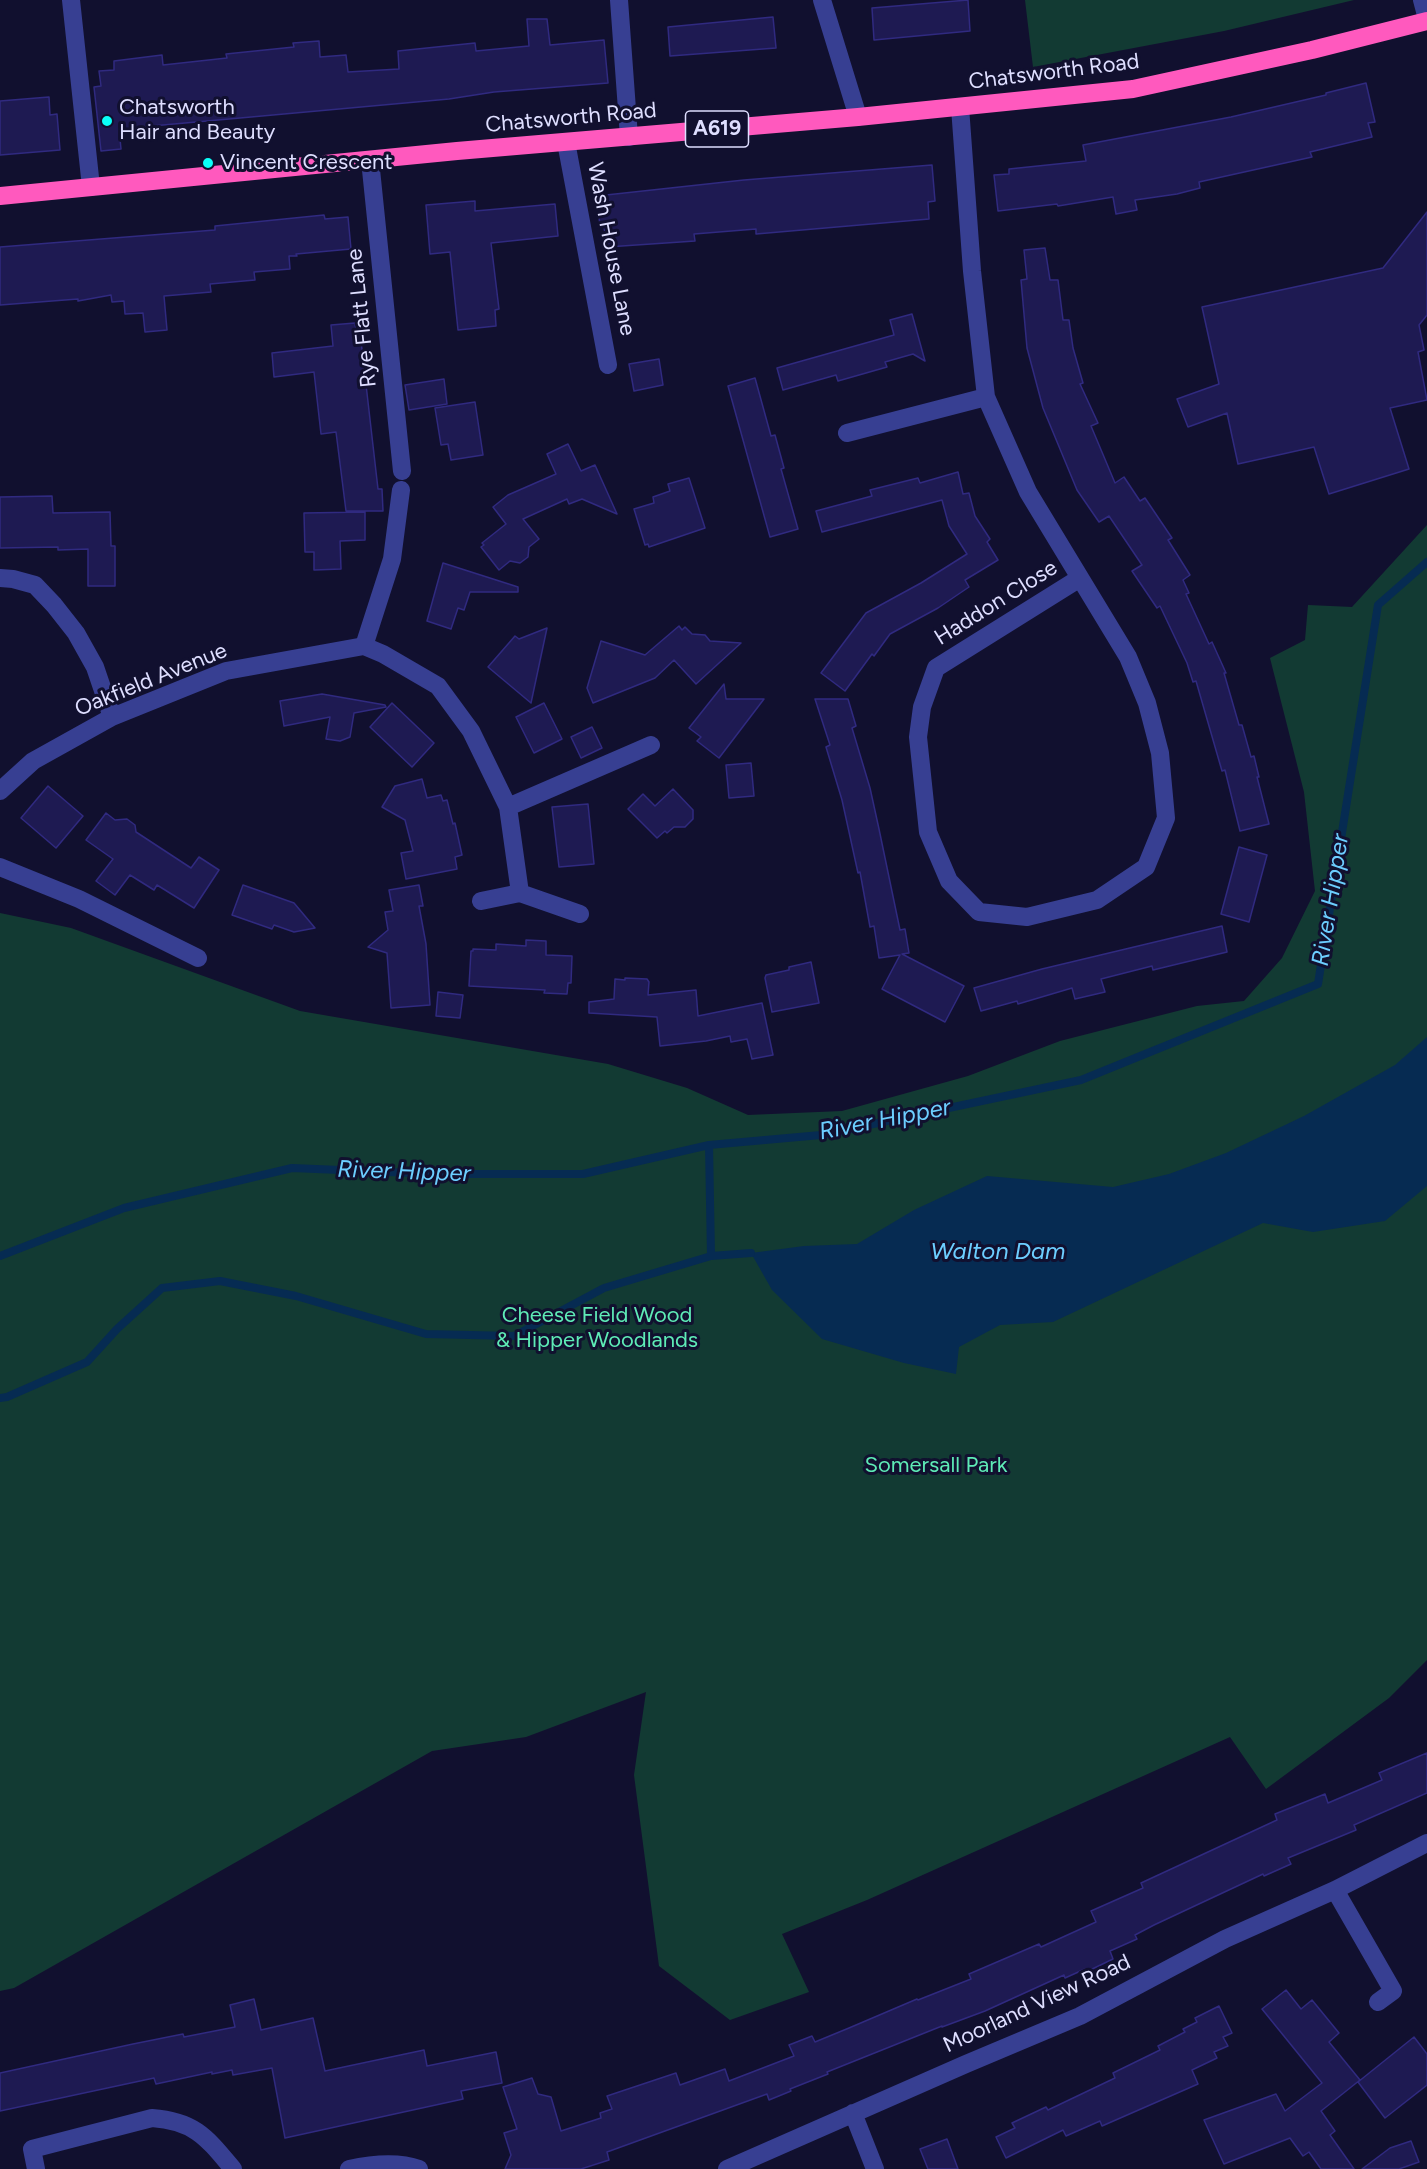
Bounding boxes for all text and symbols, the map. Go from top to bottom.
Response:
street label: Chatsworth Road [967,48,1141,96]
place label: Chatsworth Hair and Beauty [119,95,275,146]
street label: Chatsworth Road [484,97,658,139]
road number: A619 [686,111,748,147]
marker: Chatsworth Hair and Beauty [100,114,114,128]
place label: Vincent Crescent [220,150,393,176]
marker: Vincent Crescent [201,156,215,170]
street label: Wash House Lane [581,160,641,338]
street label: Rye Flatt Lane [342,247,382,389]
street label: Haddon Close [930,555,1062,651]
street label: Oakfield Avenue [71,637,231,723]
water label: River Hipper [1306,832,1356,968]
water label: River Hipper [817,1093,953,1147]
water label: River Hipper [337,1155,471,1189]
water label: Walton Dam [931,1238,1065,1266]
park label: Cheese Field Wood & Hipper Woodlands [496,1303,698,1354]
park label: Somersall Park [865,1453,1007,1479]
street label: Moorland View Road [939,1949,1135,2059]

